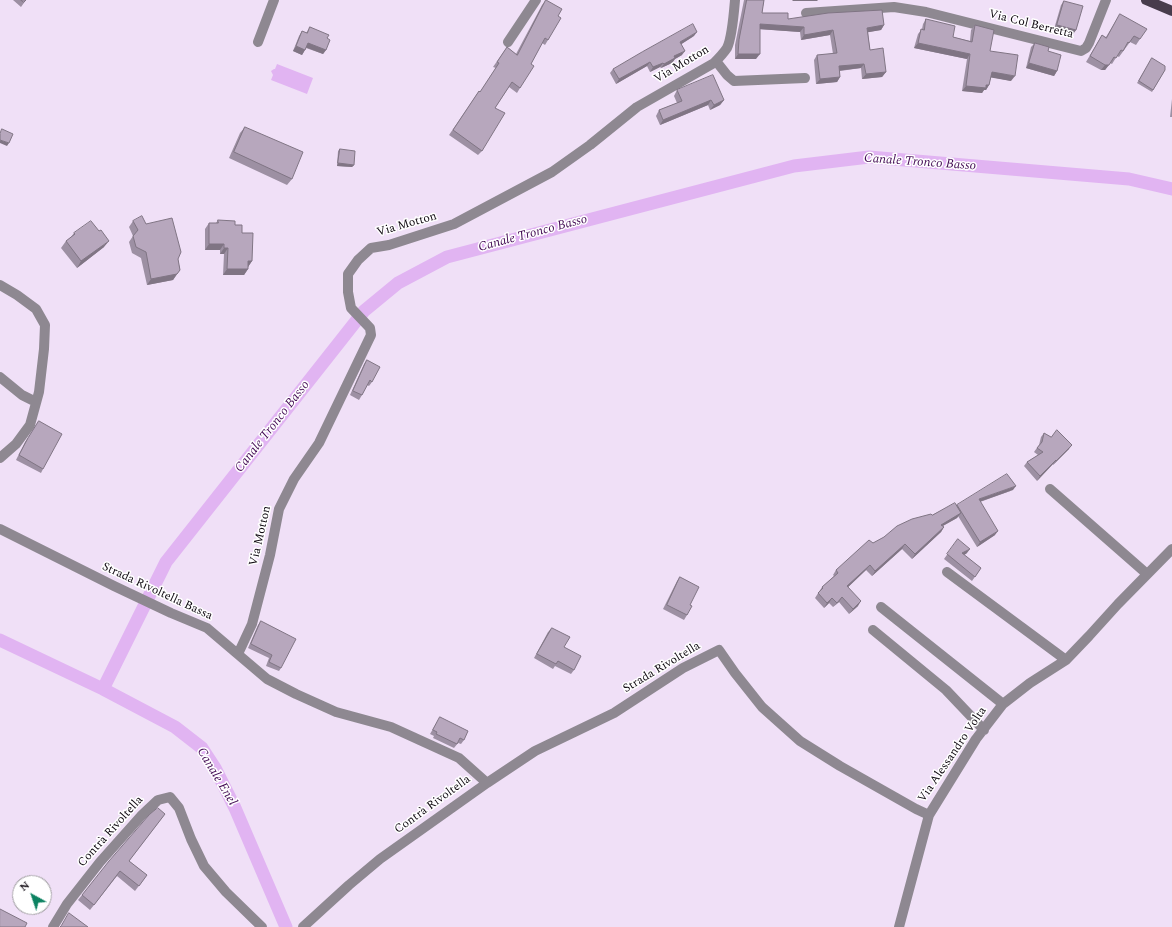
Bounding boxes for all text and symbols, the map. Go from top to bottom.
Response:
street label: Via Col Berretta [987,8,1075,42]
street label: Via Motton [652,43,712,87]
water label: Canale Tronco Basso [863,151,977,175]
street label: Via Motton [375,210,439,240]
water label: Canale Tronco Basso [477,212,589,256]
water label: Canale Tronco Basso [232,378,314,476]
street label: Via Motton [247,504,275,568]
street label: Strada Rivoltella Bassa [99,560,215,624]
street label: Strada Rivoltella [621,639,703,697]
street label: Via Alessandro Volta [916,704,990,806]
water label: Canale Enel [193,745,239,809]
street label: Contrà Rivoltella [392,773,474,837]
street label: Contrà Rivoltella [75,793,147,871]
north arrow [12,875,52,915]
text: N [16,877,34,896]

